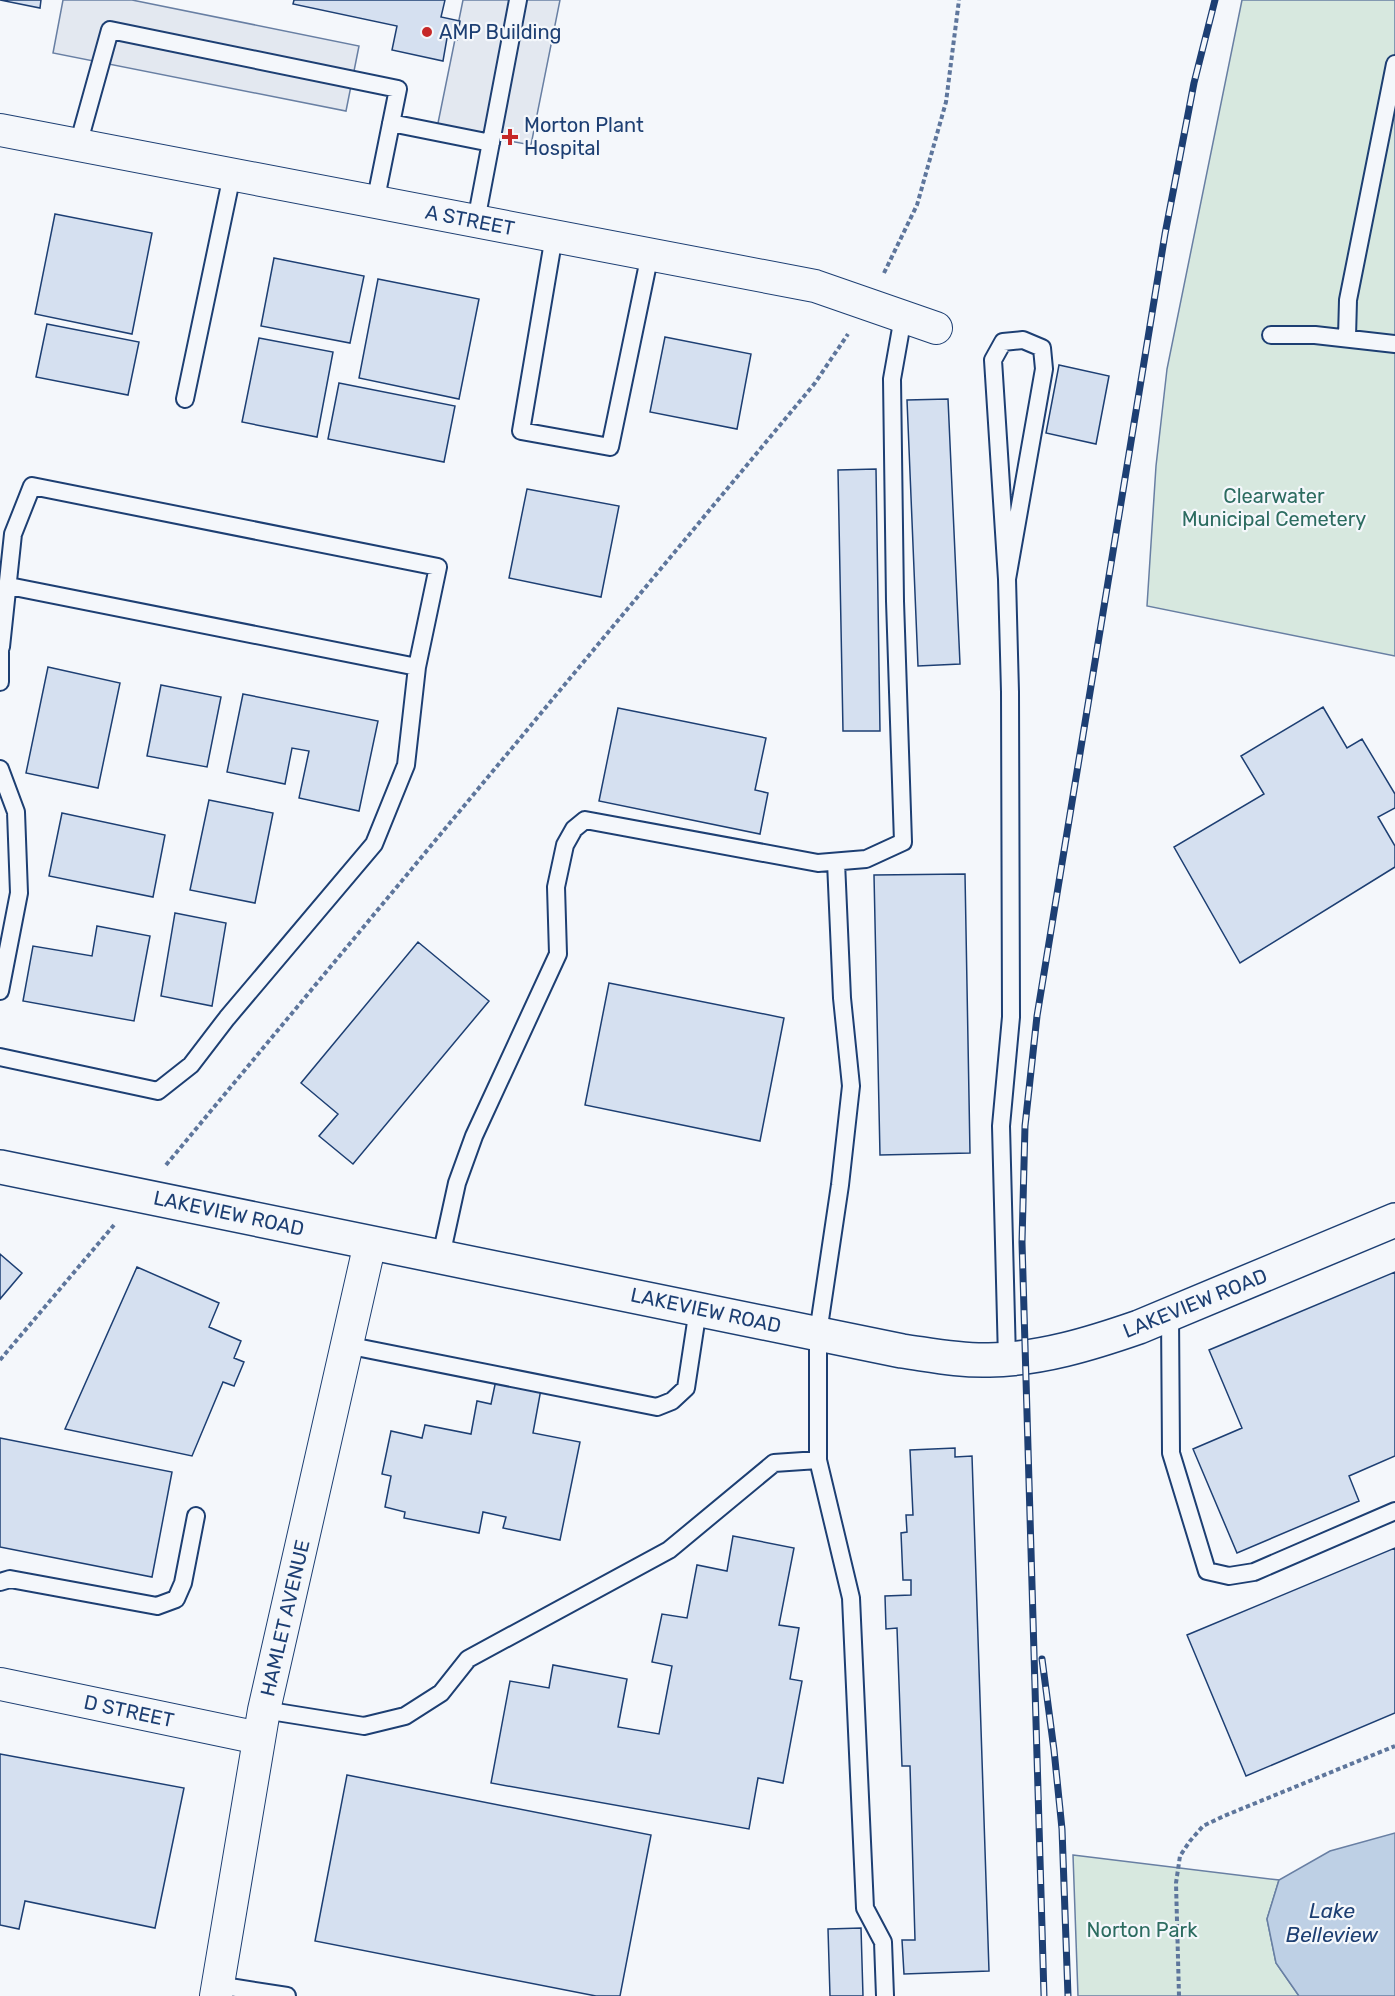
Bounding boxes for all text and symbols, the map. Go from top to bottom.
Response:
place label: AMP Building [439,20,561,44]
marker: AMP Building [420,25,434,39]
place label: Morton Plant Hospital [524,113,644,160]
marker: Morton Plant Hospital [501,128,519,146]
street label: A STREET [423,200,517,240]
park label: Clearwater Municipal Cemetery [1182,484,1366,531]
street label: LAKEVIEW ROAD [151,1185,307,1241]
street label: LAKEVIEW ROAD [1119,1263,1271,1343]
street label: LAKEVIEW ROAD [628,1282,784,1338]
street label: HAMLET AVENUE [255,1537,315,1699]
street label: D STREET [82,1690,177,1732]
water label: Lake Belleview [1286,1898,1379,1947]
park label: Norton Park [1087,1918,1198,1942]

